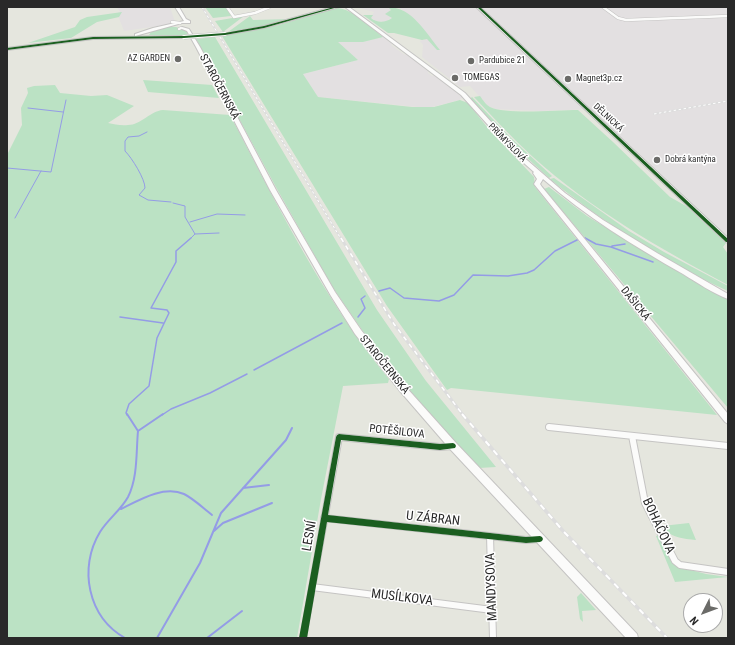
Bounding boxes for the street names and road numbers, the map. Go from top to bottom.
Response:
street label: STAROČERNSKÁ [196,52,242,122]
street label: DĚLNICKÁ [591,101,625,135]
street label: PRŮMYSLOVÁ [486,121,528,165]
street label: DAŠICKÁ [617,284,653,324]
street label: STAROČERNSKÁ [356,333,412,397]
street label: POTĚŠILOVA [369,423,425,441]
street label: BOHÁČOVA [638,496,678,556]
street label: U ZÁBRAN [405,508,461,530]
street label: LESNÍ [300,520,320,552]
street label: MANDYSOVA [483,553,501,621]
street label: MUSÍLKOVA [370,586,434,610]

